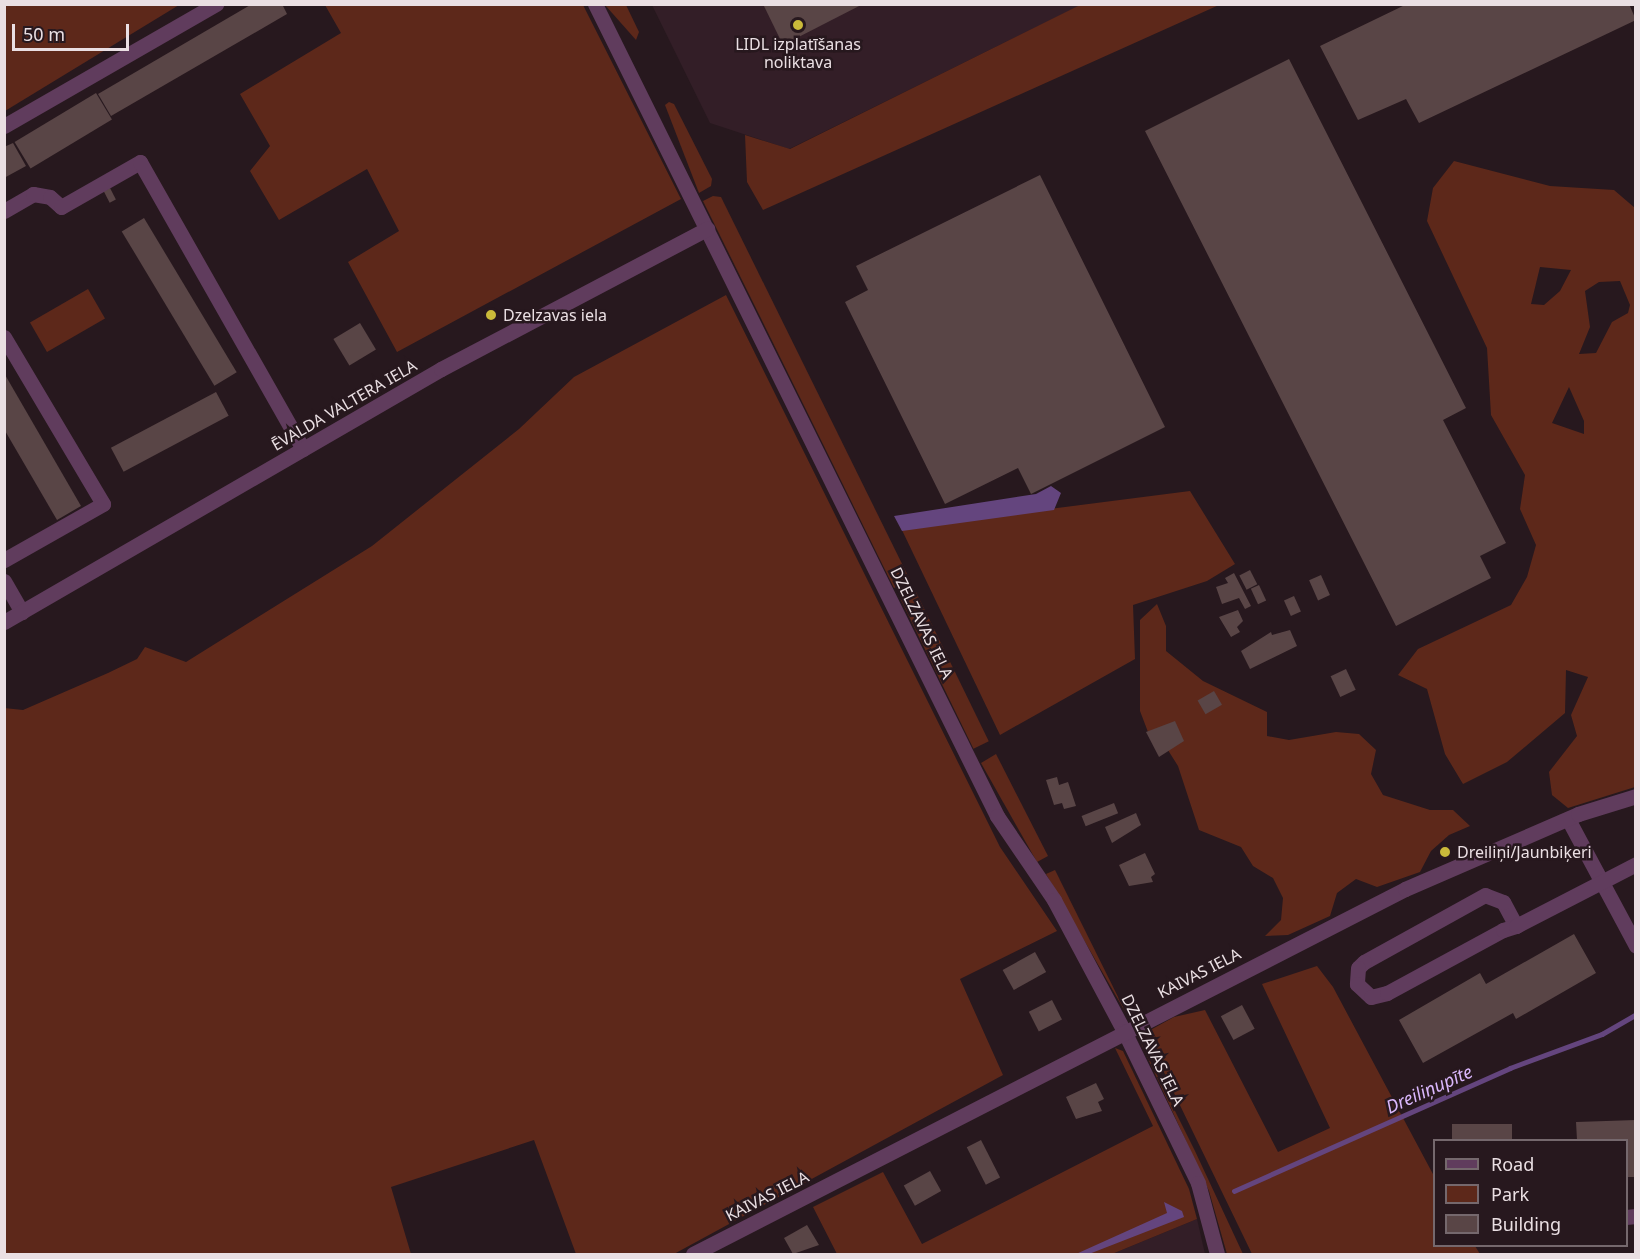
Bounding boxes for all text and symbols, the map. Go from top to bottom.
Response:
scale bar [15,12,132,50]
marker: LIDL izplatīšanas noliktava [791,18,805,32]
text: 50 m [23,22,65,46]
place label: LIDL izplatīšanas noliktava [735,34,861,72]
place label: Dzelzavas iela [503,305,607,325]
marker: Dzelzavas iela [484,308,498,322]
street label: ĒVALDA VALTERA IELA [268,356,420,454]
street label: DZELZAVAS IELA [887,564,957,682]
place label: Dreiliņi/Jaunbiķeri [1457,842,1592,862]
marker: Dreiliņi/Jaunbiķeri [1438,845,1452,859]
street label: KAIVAS IELA [1154,944,1244,1002]
street label: DZELZAVAS IELA [1118,991,1188,1109]
water label: Dreiliņupīte [1382,1060,1476,1118]
legend [1433,1139,1628,1247]
text: Road [1491,1152,1534,1176]
street label: KAIVAS IELA [722,1167,812,1225]
text: Park [1491,1182,1529,1206]
text: Building [1491,1212,1561,1236]

